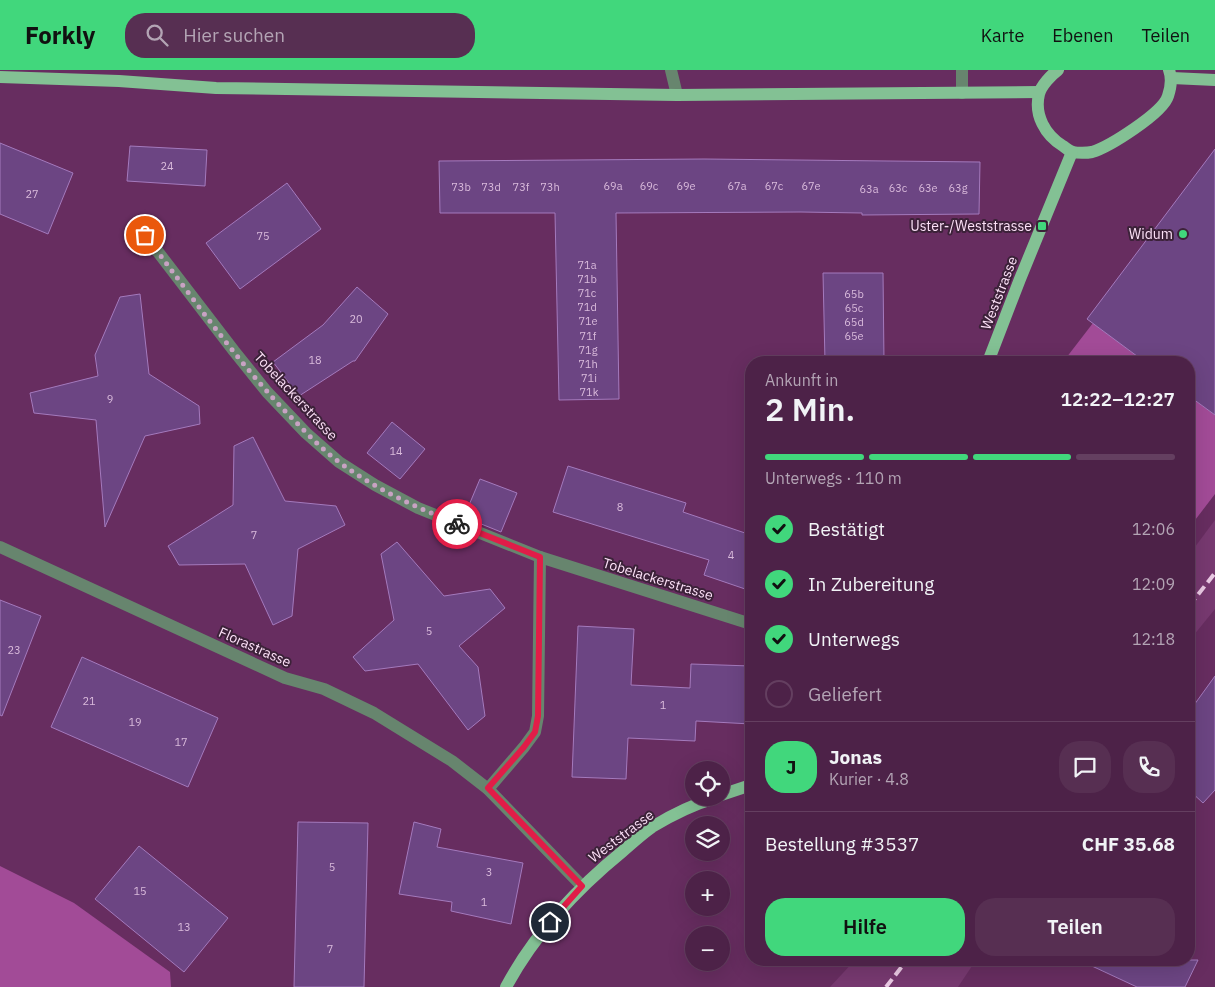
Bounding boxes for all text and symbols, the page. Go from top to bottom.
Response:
search box [125,13,475,58]
text: Forkly [25,19,95,51]
icon: search [143,21,171,49]
text: Hier suchen [183,23,285,47]
text: Karte [981,24,1024,47]
text: Ebenen [1052,24,1113,47]
text: Teilen [1141,24,1190,47]
house number: 24 [160,159,174,173]
house number: 69a [603,179,623,193]
house number: 69c [640,179,659,193]
house number: 69e [676,179,696,193]
house number: 67a [727,179,747,193]
house number: 67c [765,179,784,193]
house number: 67e [801,179,821,193]
house number: 73b [451,180,471,194]
house number: 73d [481,180,501,194]
house number: 73f [513,180,530,194]
house number: 73h [540,180,560,194]
house number: 63c [889,181,908,195]
house number: 63e [918,181,938,195]
house number: 63g [948,181,968,195]
house number: 63a [859,182,879,196]
house number: 27 [25,187,39,201]
pin [124,214,166,256]
place label: Uster-/Weststrasse [910,217,1032,235]
marker: Uster-/Weststrasse [1036,220,1048,232]
icon: bag [131,221,159,249]
place label: Widum [1129,225,1173,243]
marker: Widum [1177,228,1189,240]
house number: 75 [256,229,270,243]
street label: Weststrasse [977,254,1021,332]
house number: 71a [577,258,597,272]
house number: 71b [577,272,597,286]
house number: 71c [578,286,597,300]
house number: 65b [844,287,864,301]
house number: 71d [577,300,597,314]
house number: 65c [845,301,864,315]
house number: 20 [349,312,363,326]
house number: 71e [578,314,598,328]
house number: 65d [844,315,864,329]
house number: 71f [580,329,597,343]
house number: 65e [844,329,864,343]
house number: 71g [578,343,598,357]
street label: Tobelackerstrasse [250,348,342,444]
house number: 18 [308,353,322,367]
house number: 71h [578,357,598,371]
text: Ankunft in [765,370,838,390]
house number: 71i [581,371,597,385]
house number: 71k [580,385,599,399]
text: 12:22–12:27 [1061,387,1175,411]
text: 2 Min. [765,388,855,430]
house number: 9 [107,392,113,406]
house number: 14 [389,444,403,458]
text: Unterwegs · 110 m [765,468,902,488]
courier [432,499,482,549]
house number: 8 [617,500,623,514]
icon: bike [443,510,471,538]
icon: check [765,515,793,543]
text: Bestätigt [808,517,885,541]
text: 12:06 [1132,519,1175,539]
house number: 7 [251,528,257,542]
house number: 4 [728,548,735,562]
street label: Tobelackerstrasse [601,554,716,604]
icon: check [765,570,793,598]
text: In Zubereitung [808,572,934,596]
text: 12:09 [1132,574,1175,594]
street label: Florastrasse [216,623,294,671]
house number: 5 [426,624,432,638]
icon: check [765,625,793,653]
text: Unterwegs [808,627,900,651]
text: 12:18 [1132,629,1175,649]
house number: 23 [7,643,21,657]
text: Geliefert [808,682,882,706]
house number: 21 [82,694,96,708]
house number: 1 [660,698,667,712]
house number: 19 [128,715,142,729]
house number: 17 [174,735,188,749]
button: chat [1059,741,1111,793]
button: phone [1123,741,1175,793]
text: Jonas [829,745,882,769]
text: J [786,755,796,779]
map controls [685,761,730,971]
button: locate [685,761,730,806]
text: Kurier · 4.8 [829,769,909,789]
street label: Weststrasse [585,805,657,866]
button: layers [685,816,730,861]
text: Bestellung #3537 [765,832,919,856]
text: CHF 35.68 [1082,832,1175,856]
house number: 5 [329,860,335,874]
house number: 3 [486,865,492,879]
button: + [685,871,730,916]
house number: 15 [133,884,147,898]
house number: 1 [481,895,488,909]
button: Hilfe [765,898,965,956]
button: Teilen [975,898,1175,956]
pin [529,901,571,943]
icon: home [536,908,564,936]
house number: 13 [177,920,191,934]
button: − [685,926,730,971]
house number: 7 [327,942,333,956]

